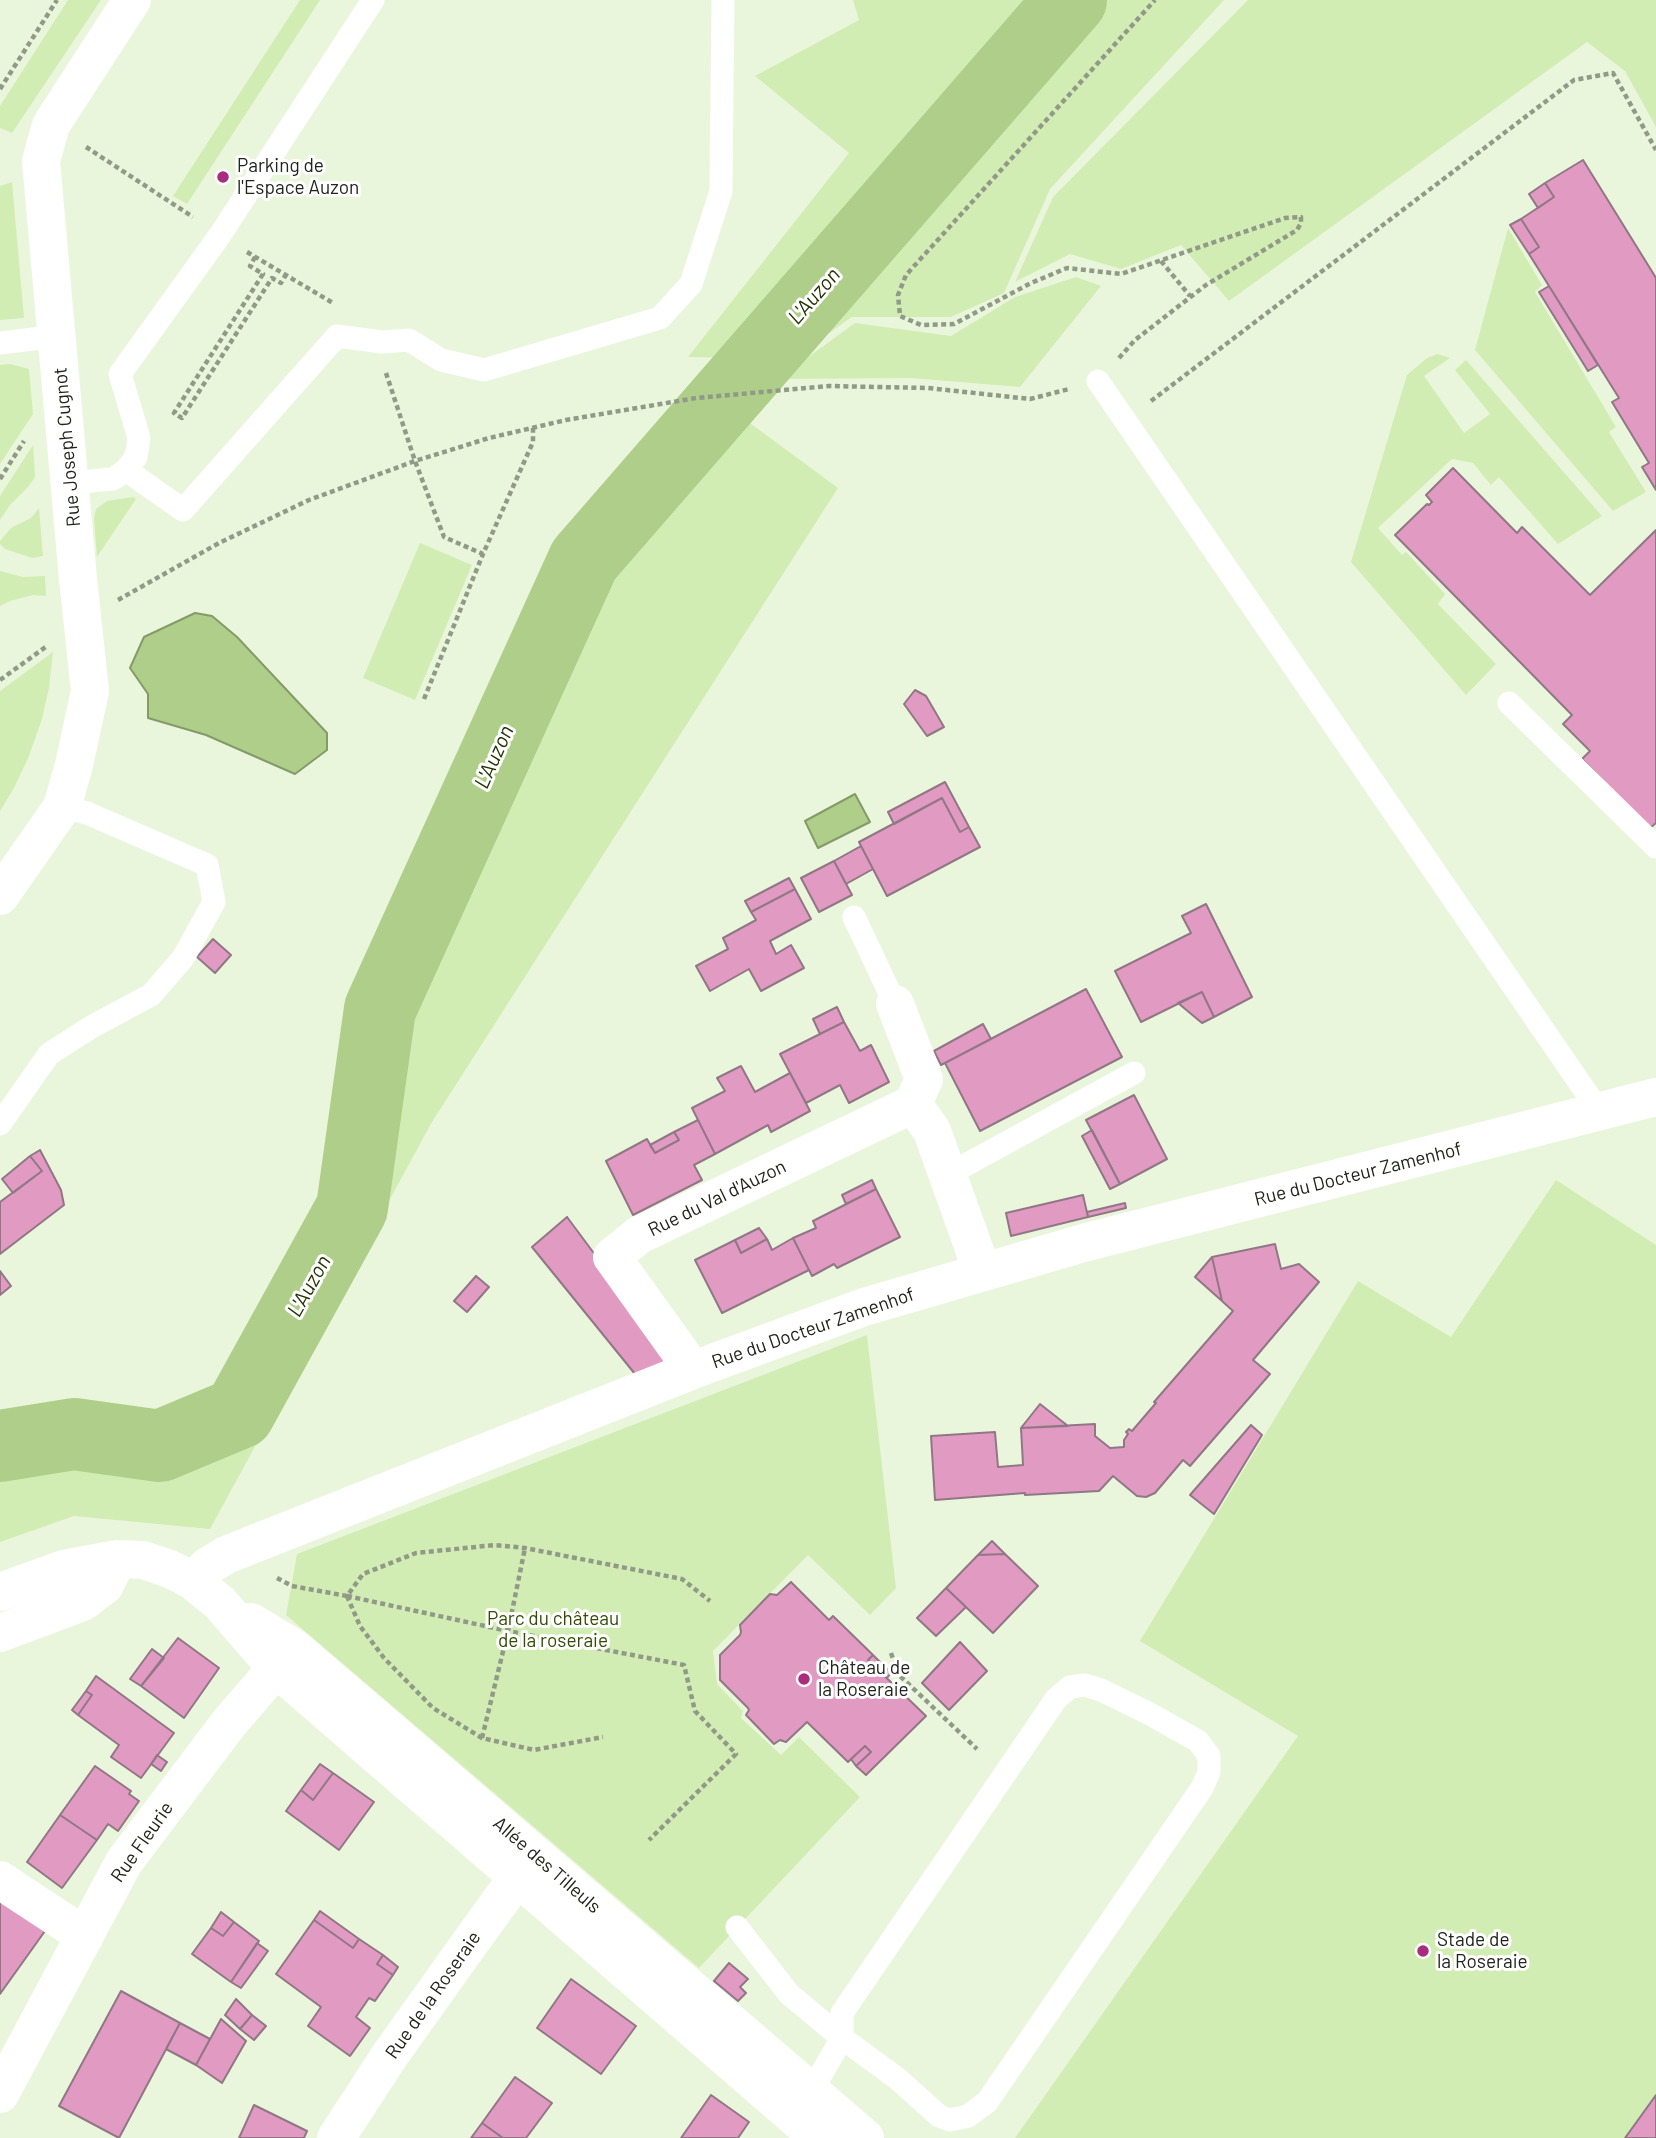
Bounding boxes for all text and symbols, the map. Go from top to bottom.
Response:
place label: Parking de l'Espace Auzon [237,155,359,199]
marker: Parking de l'Espace Auzon [215,169,231,185]
water label: L'Auzon [783,263,845,329]
street label: Rue Joseph Cugnot [49,366,85,528]
water label: L'Auzon [469,721,519,793]
street label: Rue du Docteur Zamenhof [1252,1137,1464,1211]
street label: Rue du Val d'Auzon [644,1155,790,1241]
water label: L'Auzon [282,1251,336,1321]
street label: Rue du Docteur Zamenhof [709,1283,917,1373]
park label: Parc du château de la roseraie [487,1608,619,1652]
place label: Château de la Roseraie [818,1657,910,1701]
marker: Château de la Roseraie [796,1671,812,1687]
street label: Rue Fleurie [106,1797,178,1887]
street label: Allée des Tilleuls [488,1812,606,1918]
street label: Rue de la Roseraie [380,1927,486,2063]
place label: Stade de la Roseraie [1437,1929,1528,1973]
marker: Stade de la Roseraie [1415,1943,1431,1959]

